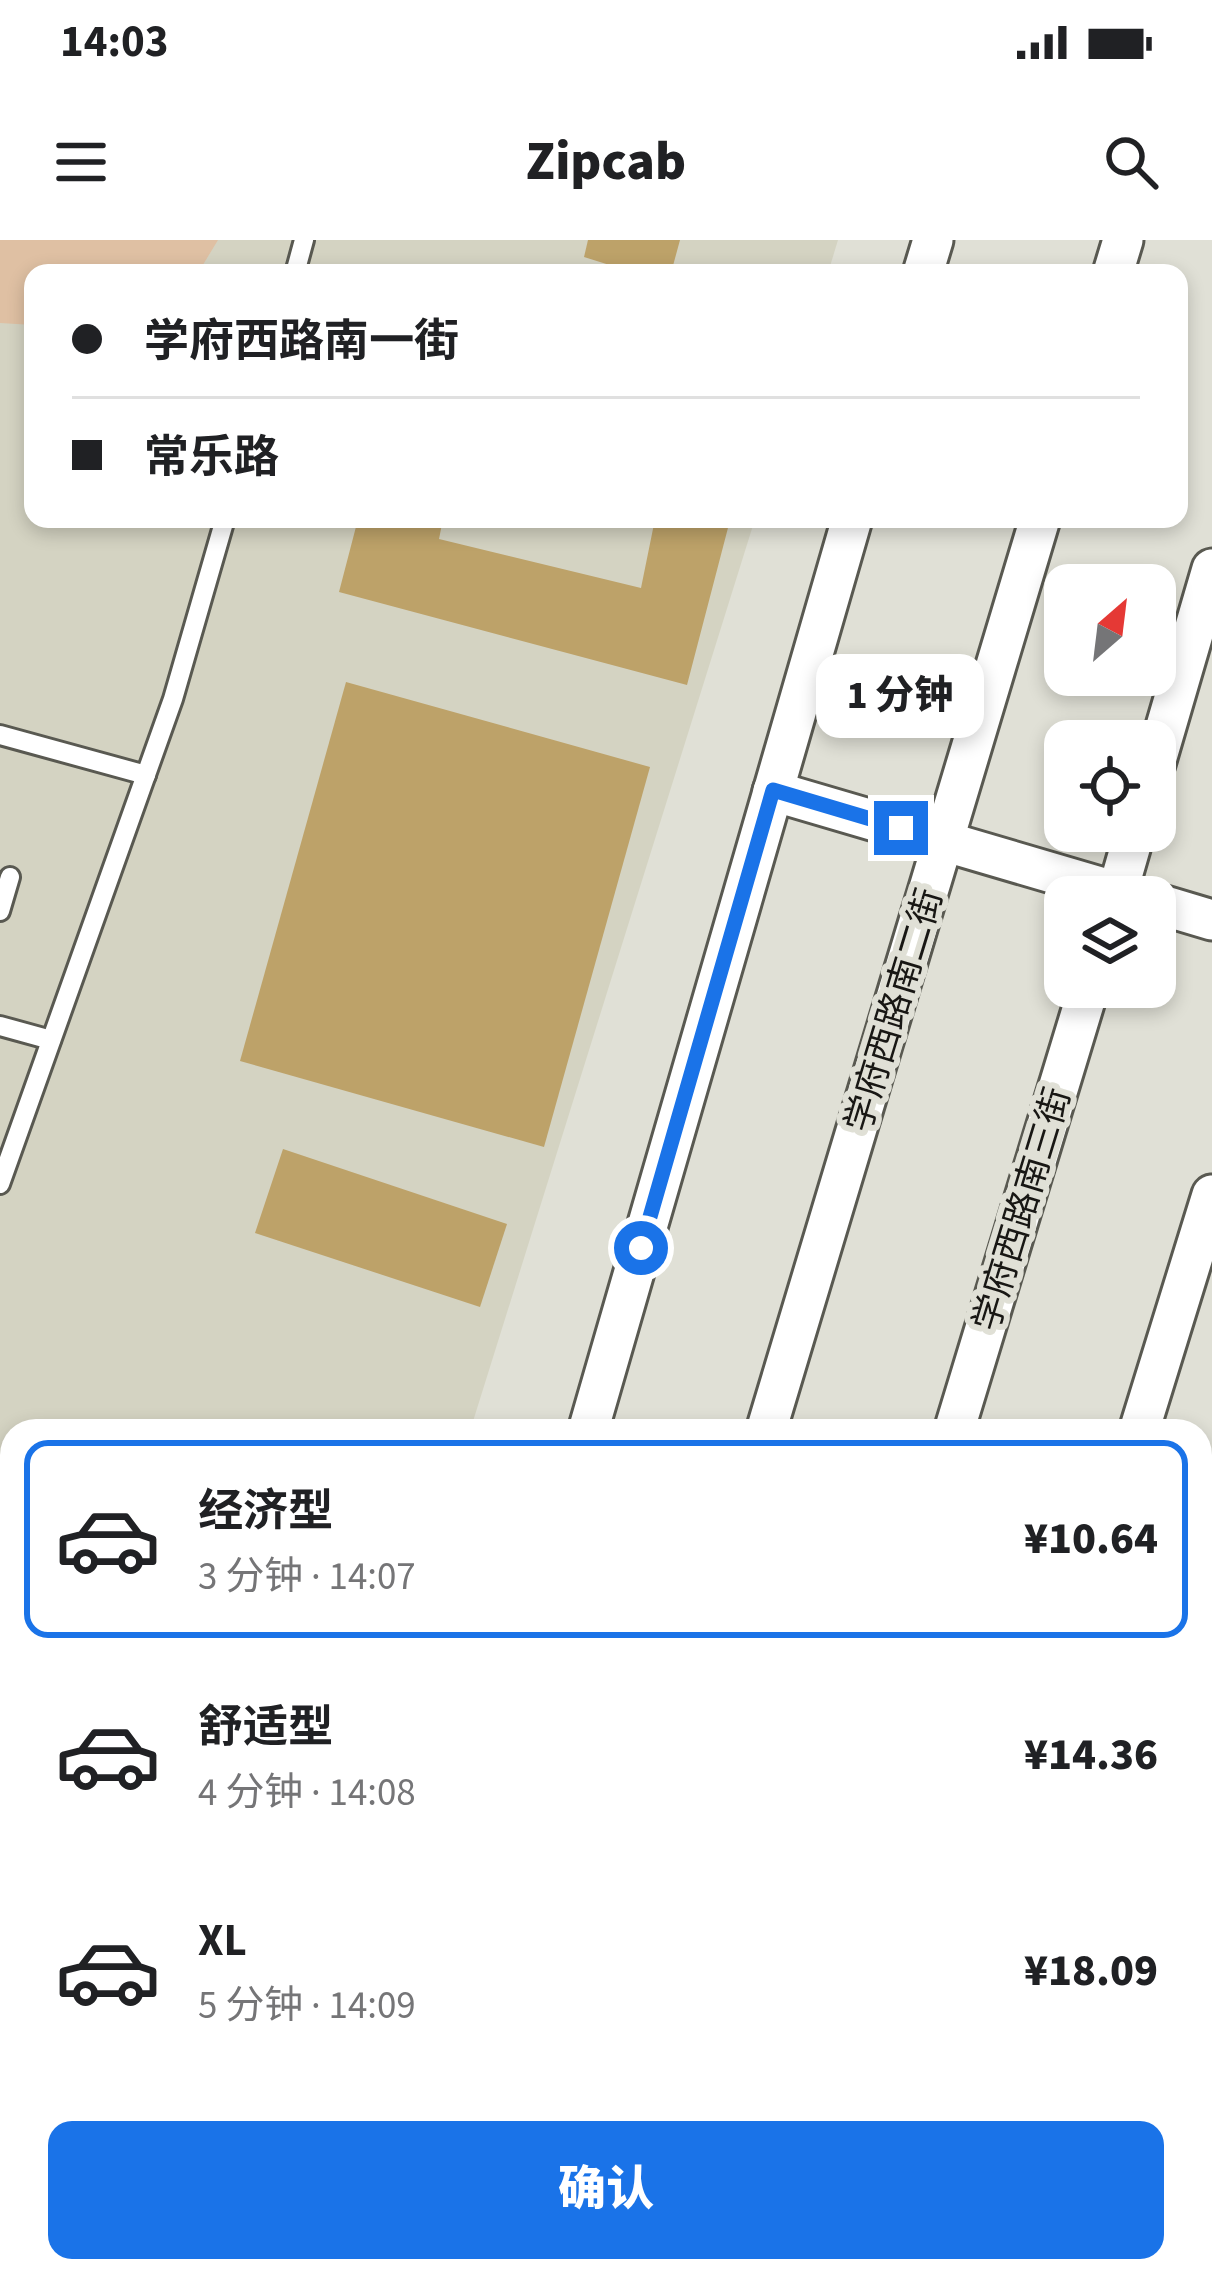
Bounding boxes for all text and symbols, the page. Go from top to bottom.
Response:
text: 14:03 [60,10,169,74]
text: Zipcab [526,124,686,201]
icon: menu [48,129,114,195]
icon: search [1098,129,1164,195]
text: 学府西路南一街 [144,310,459,374]
text: 常乐路 [144,426,279,490]
north arrow [1044,564,1176,696]
map controls [1044,564,1176,1008]
callout: 1 分钟 [817,654,985,738]
text: 1 分钟 [847,668,953,724]
button: locate [1044,720,1176,852]
route end [874,801,928,855]
button: layers [1044,876,1176,1008]
street label: 学府西路南二街 [833,882,956,1138]
street label: 学府西路南三街 [961,1081,1084,1337]
route start [614,1221,668,1275]
text: 经济型 [198,1480,333,1544]
icon: car [54,1485,162,1593]
text: ¥10.64 [1024,1507,1158,1571]
text: 3 分钟 · 14:07 [198,1549,416,1605]
text: 舒适型 [198,1696,333,1760]
icon: car [54,1701,162,1809]
text: ¥14.36 [1024,1723,1158,1787]
text: 4 分钟 · 14:08 [198,1765,416,1821]
text: XL [198,1909,247,1973]
icon: car [54,1917,162,2025]
text: ¥18.09 [1024,1939,1158,2003]
text: 5 分钟 · 14:09 [198,1978,416,2034]
button: 确认 [48,2121,1164,2259]

